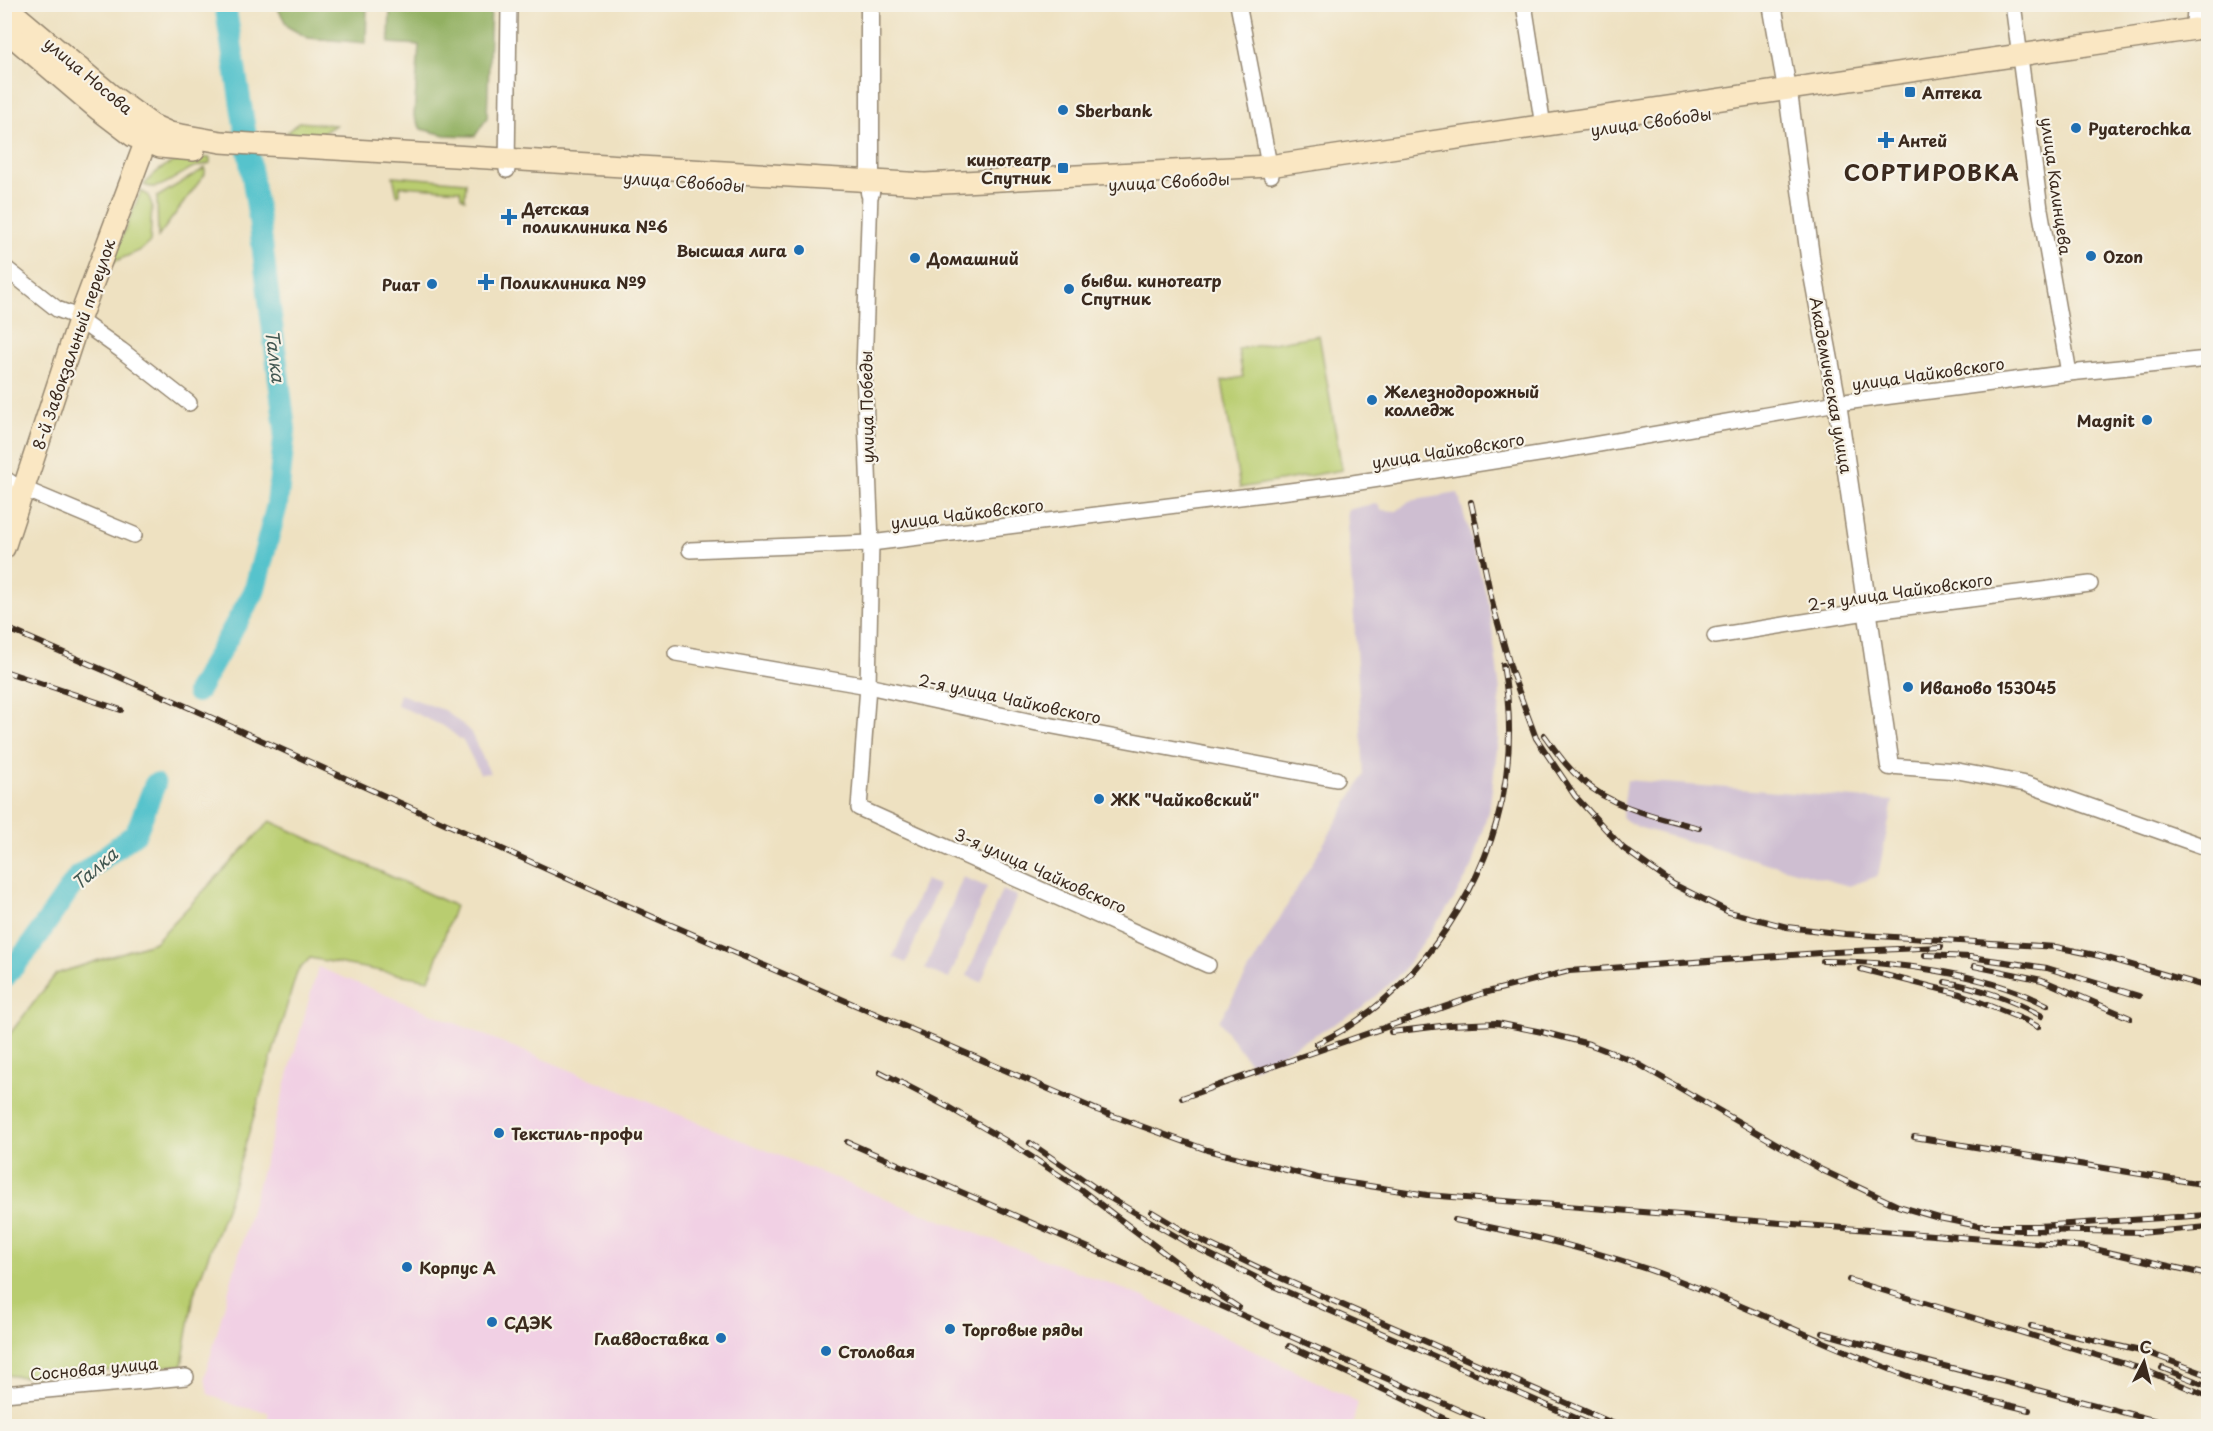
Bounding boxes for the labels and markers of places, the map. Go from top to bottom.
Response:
place label: Аптека [1922,80,1982,104]
marker: Аптека [1903,85,1917,99]
place label: Sberbank [1075,98,1153,122]
marker: Sberbank [1056,103,1070,117]
place label: Pyaterochka [2088,116,2191,140]
marker: Pyaterochka [2069,121,2083,135]
place label: Антей [1897,128,1947,152]
marker: Антей [1879,133,1893,147]
place label: кинотеатр Спутник [966,147,1052,189]
marker: кинотеатр Спутник [1056,161,1070,175]
place label: Детская поликлиника №6 [521,196,668,238]
marker: Детская поликлиника №6 [500,208,518,226]
place label: Высшая лига [676,238,787,262]
marker: Высшая лига [792,243,806,257]
place label: Ozon [2103,244,2143,268]
place label: Домашний [926,246,1019,270]
marker: Ozon [2084,249,2098,263]
marker: Домашний [908,251,922,265]
place label: бывш. кинотеатр Спутник [1081,268,1222,310]
place label: Поликлиника №9 [500,270,646,294]
place label: Риат [382,272,421,296]
marker: Поликлиника №9 [477,273,495,291]
marker: Риат [425,277,439,291]
marker: бывш. кинотеатр Спутник [1062,282,1076,296]
place label: Железнодорожный колледж [1384,379,1539,421]
marker: Железнодорожный колледж [1365,393,1379,407]
place label: Magnit [2077,408,2135,432]
marker: Magnit [2140,413,2154,427]
place label: Иваново 153045 [1920,675,2056,699]
marker: Иваново 153045 [1901,680,1915,694]
place label: ЖК "Чайковский" [1110,787,1259,811]
marker: ЖК "Чайковский" [1092,792,1106,806]
place label: Текстиль-профи [511,1121,643,1145]
marker: Текстиль-профи [492,1126,506,1140]
place label: Корпус А [419,1255,496,1279]
marker: Корпус А [400,1260,414,1274]
place label: СДЭК [504,1310,552,1334]
marker: СДЭК [485,1315,499,1329]
place label: Торговые ряды [962,1317,1083,1341]
marker: Торговые ряды [943,1322,957,1336]
place label: Главдоставка [594,1326,709,1350]
marker: Главдоставка [714,1331,728,1345]
place label: Столовая [838,1339,915,1363]
marker: Столовая [819,1344,833,1358]

